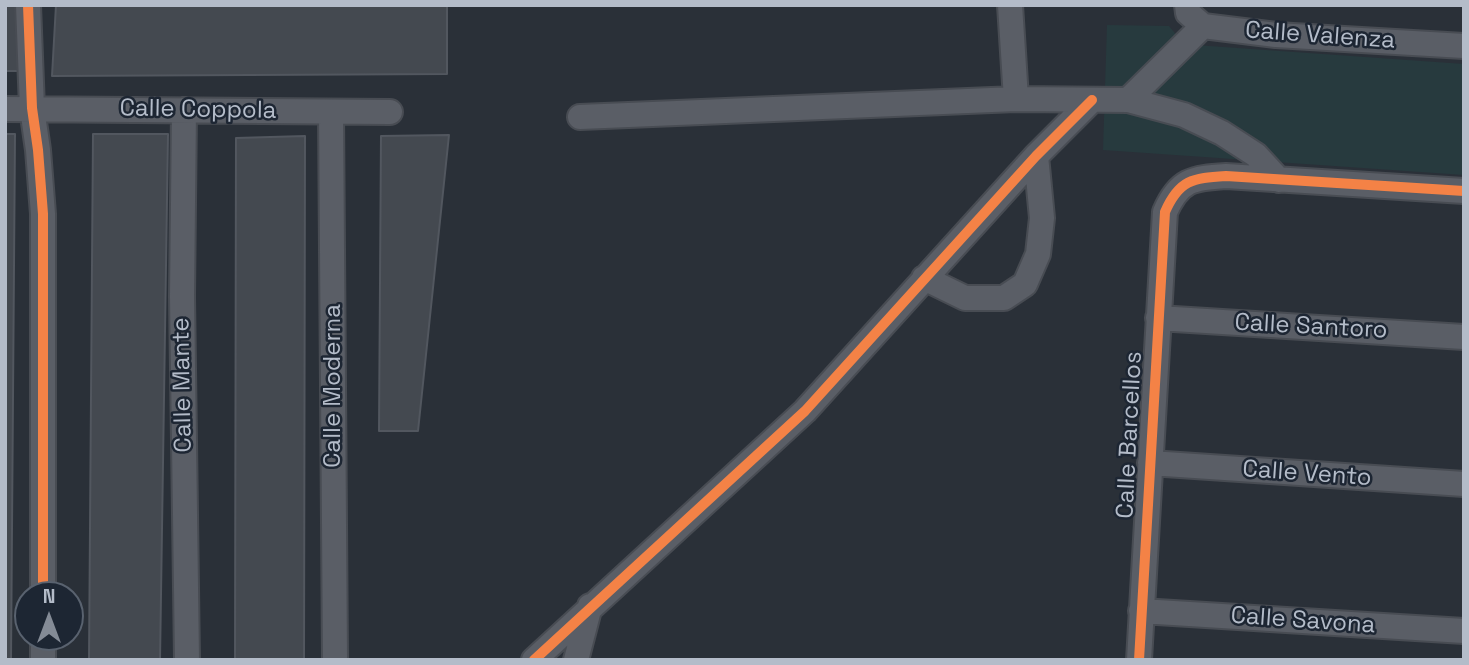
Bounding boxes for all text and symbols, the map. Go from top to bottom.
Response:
street label: Calle Valenza [1244,16,1396,56]
street label: Calle Coppola [119,94,277,126]
street label: Calle Moderna [319,304,347,468]
street label: Calle Santoro [1234,309,1388,345]
street label: Calle Mante [167,317,199,453]
street label: Calle Barcellos [1111,351,1149,519]
street label: Calle Vento [1241,455,1373,493]
north arrow [14,581,84,651]
text: N [43,584,55,609]
street label: Calle Savona [1230,602,1376,640]

